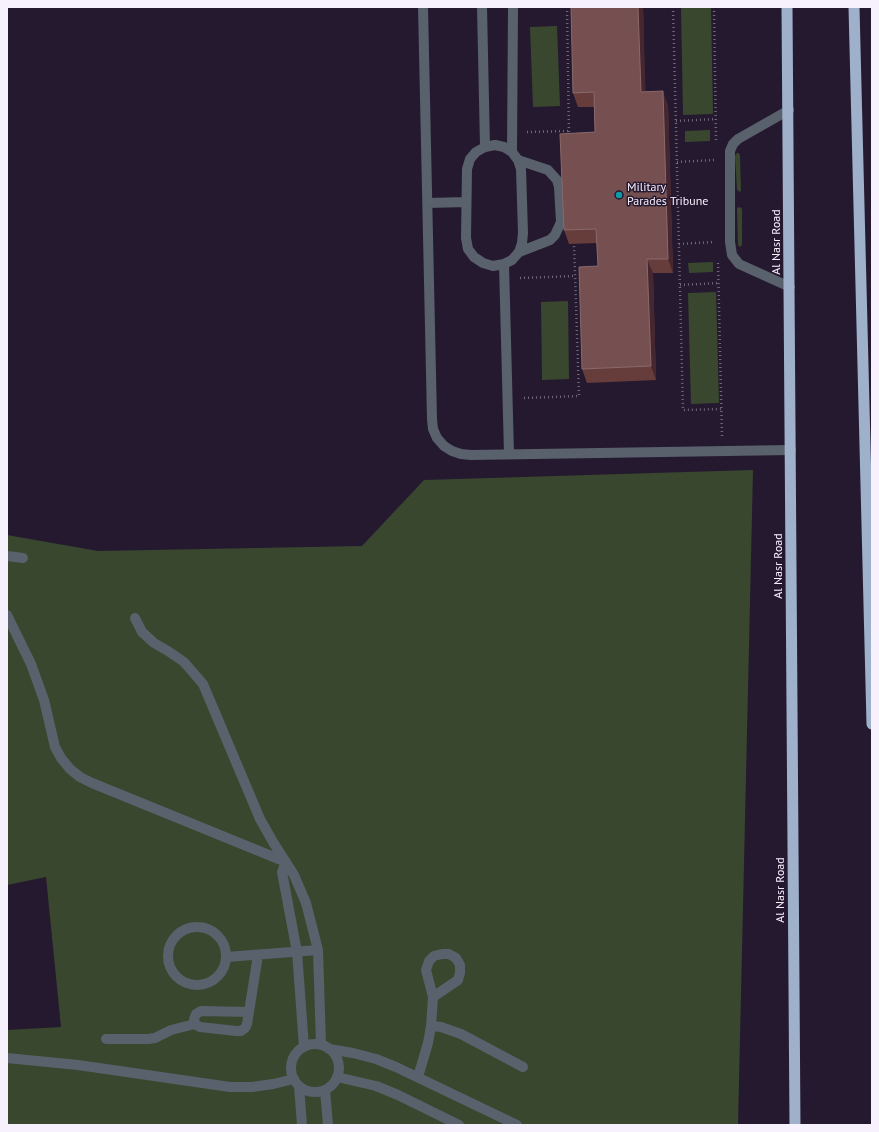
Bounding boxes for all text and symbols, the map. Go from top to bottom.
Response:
place label: Military Parades Tribune [627,181,708,209]
marker: Military Parades Tribune [614,190,624,200]
street label: Al Nasr Road [770,209,784,275]
street label: Al Nasr Road [772,533,786,599]
street label: Al Nasr Road [774,857,788,923]

